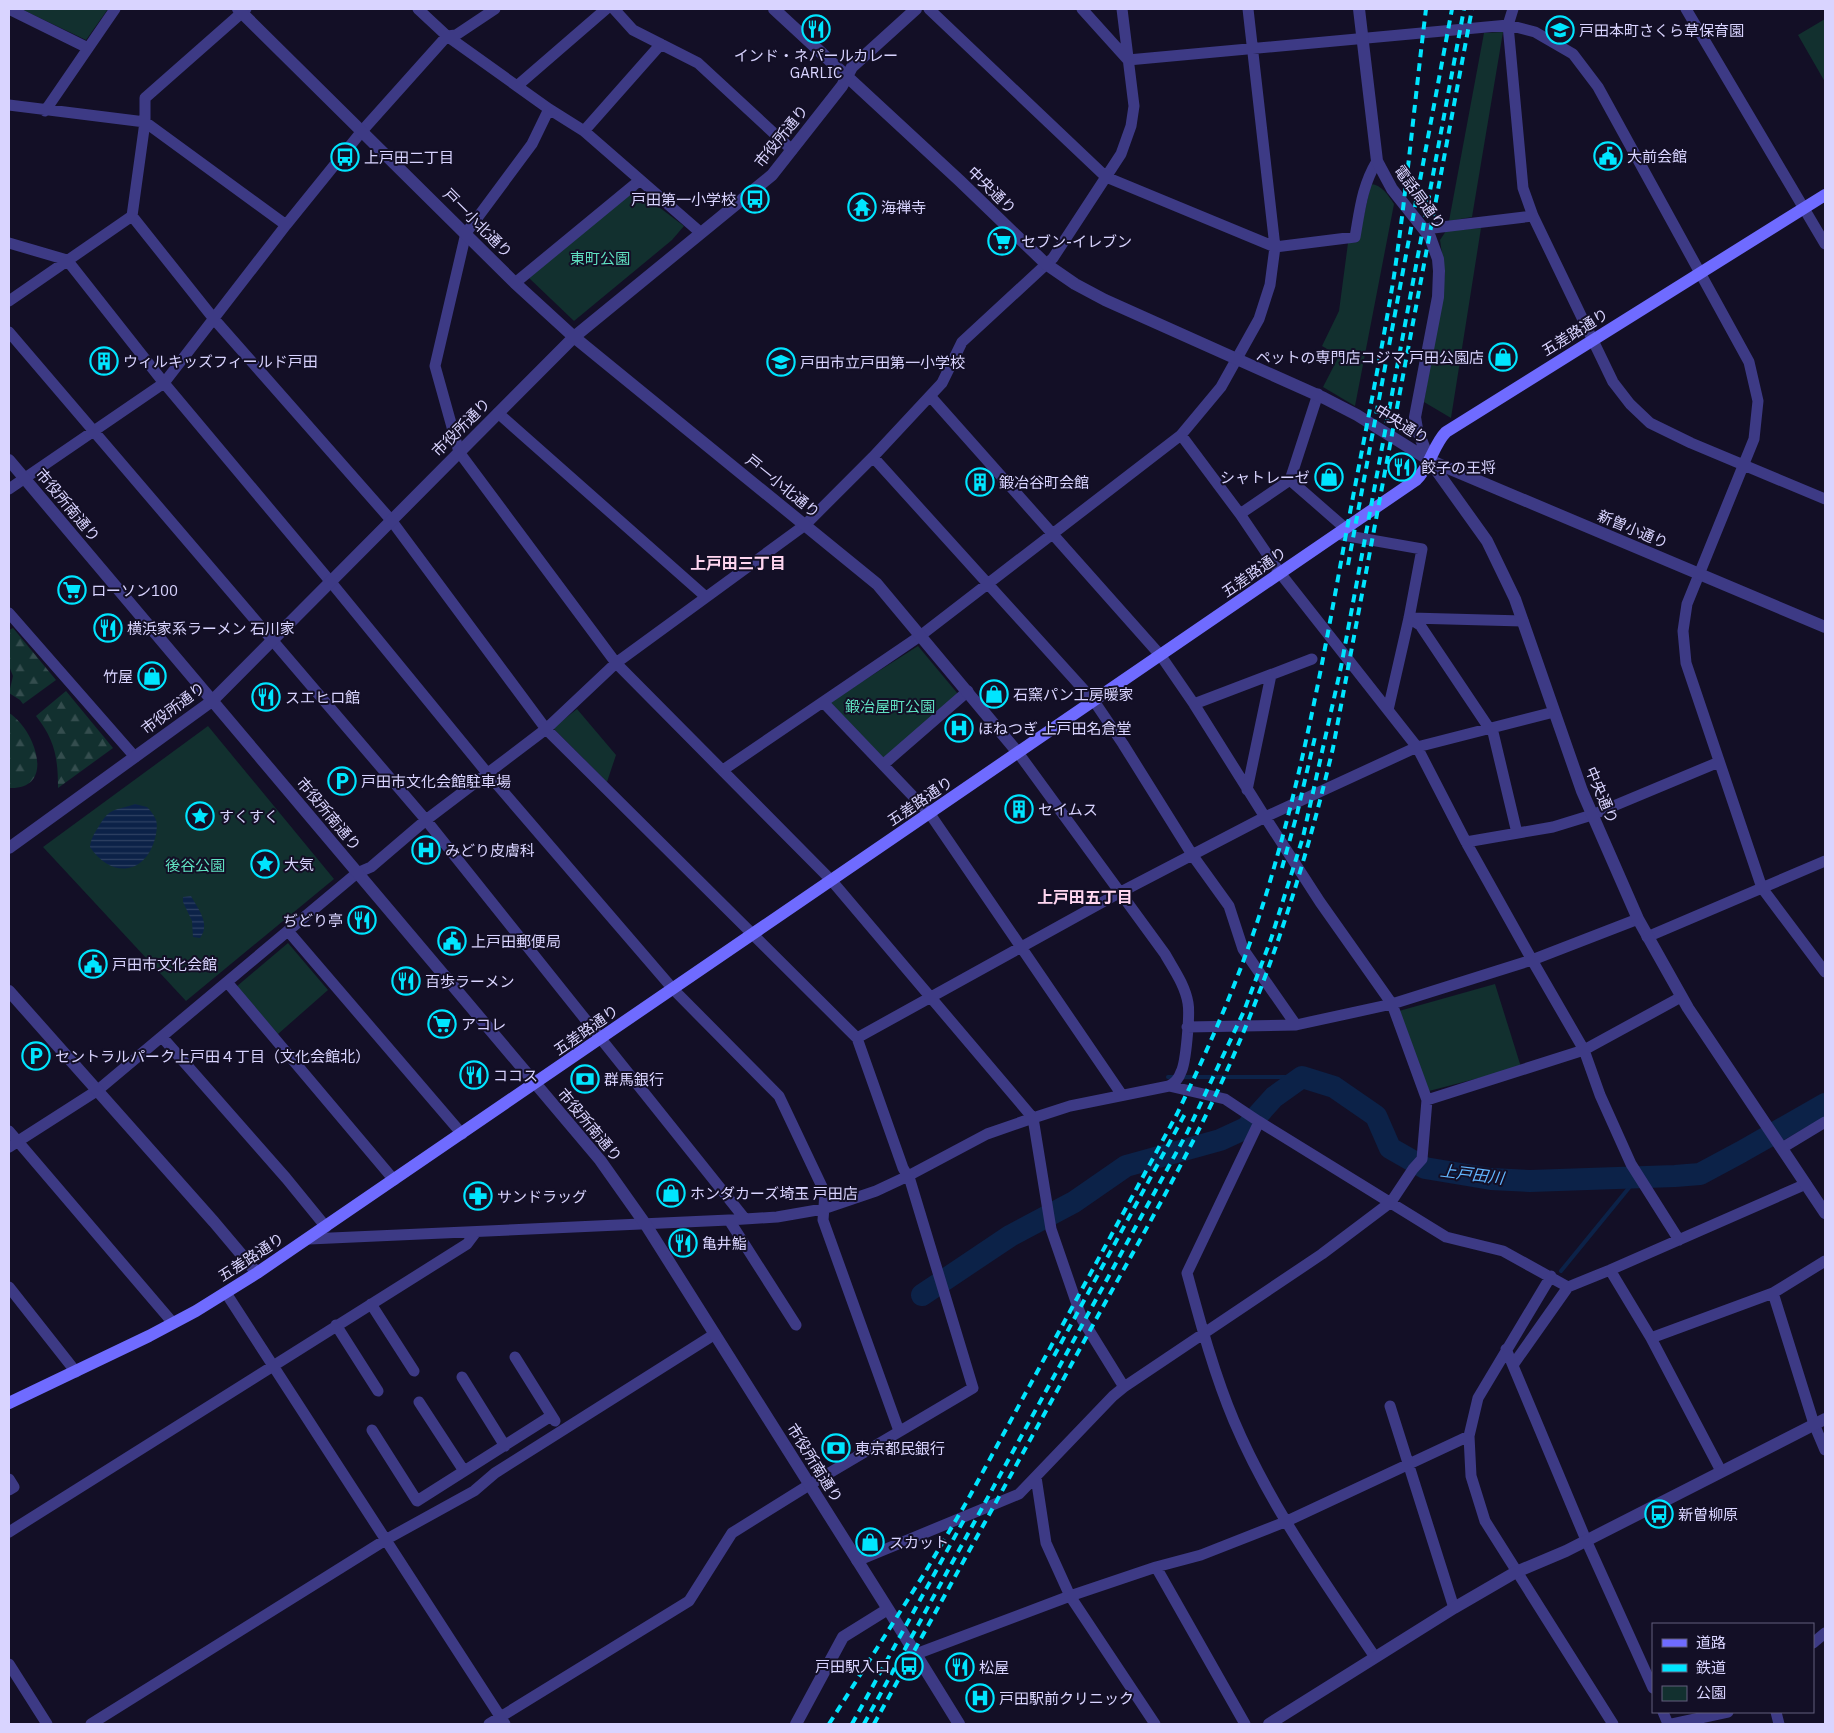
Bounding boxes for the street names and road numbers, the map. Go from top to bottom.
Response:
street label: 市役所通り [750,101,812,171]
street label: 電話局通り [1390,161,1450,233]
street label: 中央通り [964,162,1020,218]
street label: 戸一小北通り [439,184,517,262]
street label: 五差路通り [1538,304,1612,360]
street label: 市役所通り [428,394,494,460]
street label: 中央通り [1372,400,1432,448]
street label: 戸一小北通り [742,450,824,522]
street label: 市役所南通り [32,464,104,546]
street label: 新曽小通り [1595,506,1671,552]
street label: 五差路通り [1218,543,1290,601]
street label: 市役所通り [137,678,209,738]
street label: 中央通り [1582,764,1622,826]
street label: 五差路通り [884,772,956,830]
street label: 市役所南通り [293,773,365,855]
street label: 五差路通り [550,1001,622,1059]
street label: 市役所南通り [554,1084,626,1166]
street label: 五差路通り [214,1229,288,1285]
street label: 市役所南通り [783,1420,847,1506]

